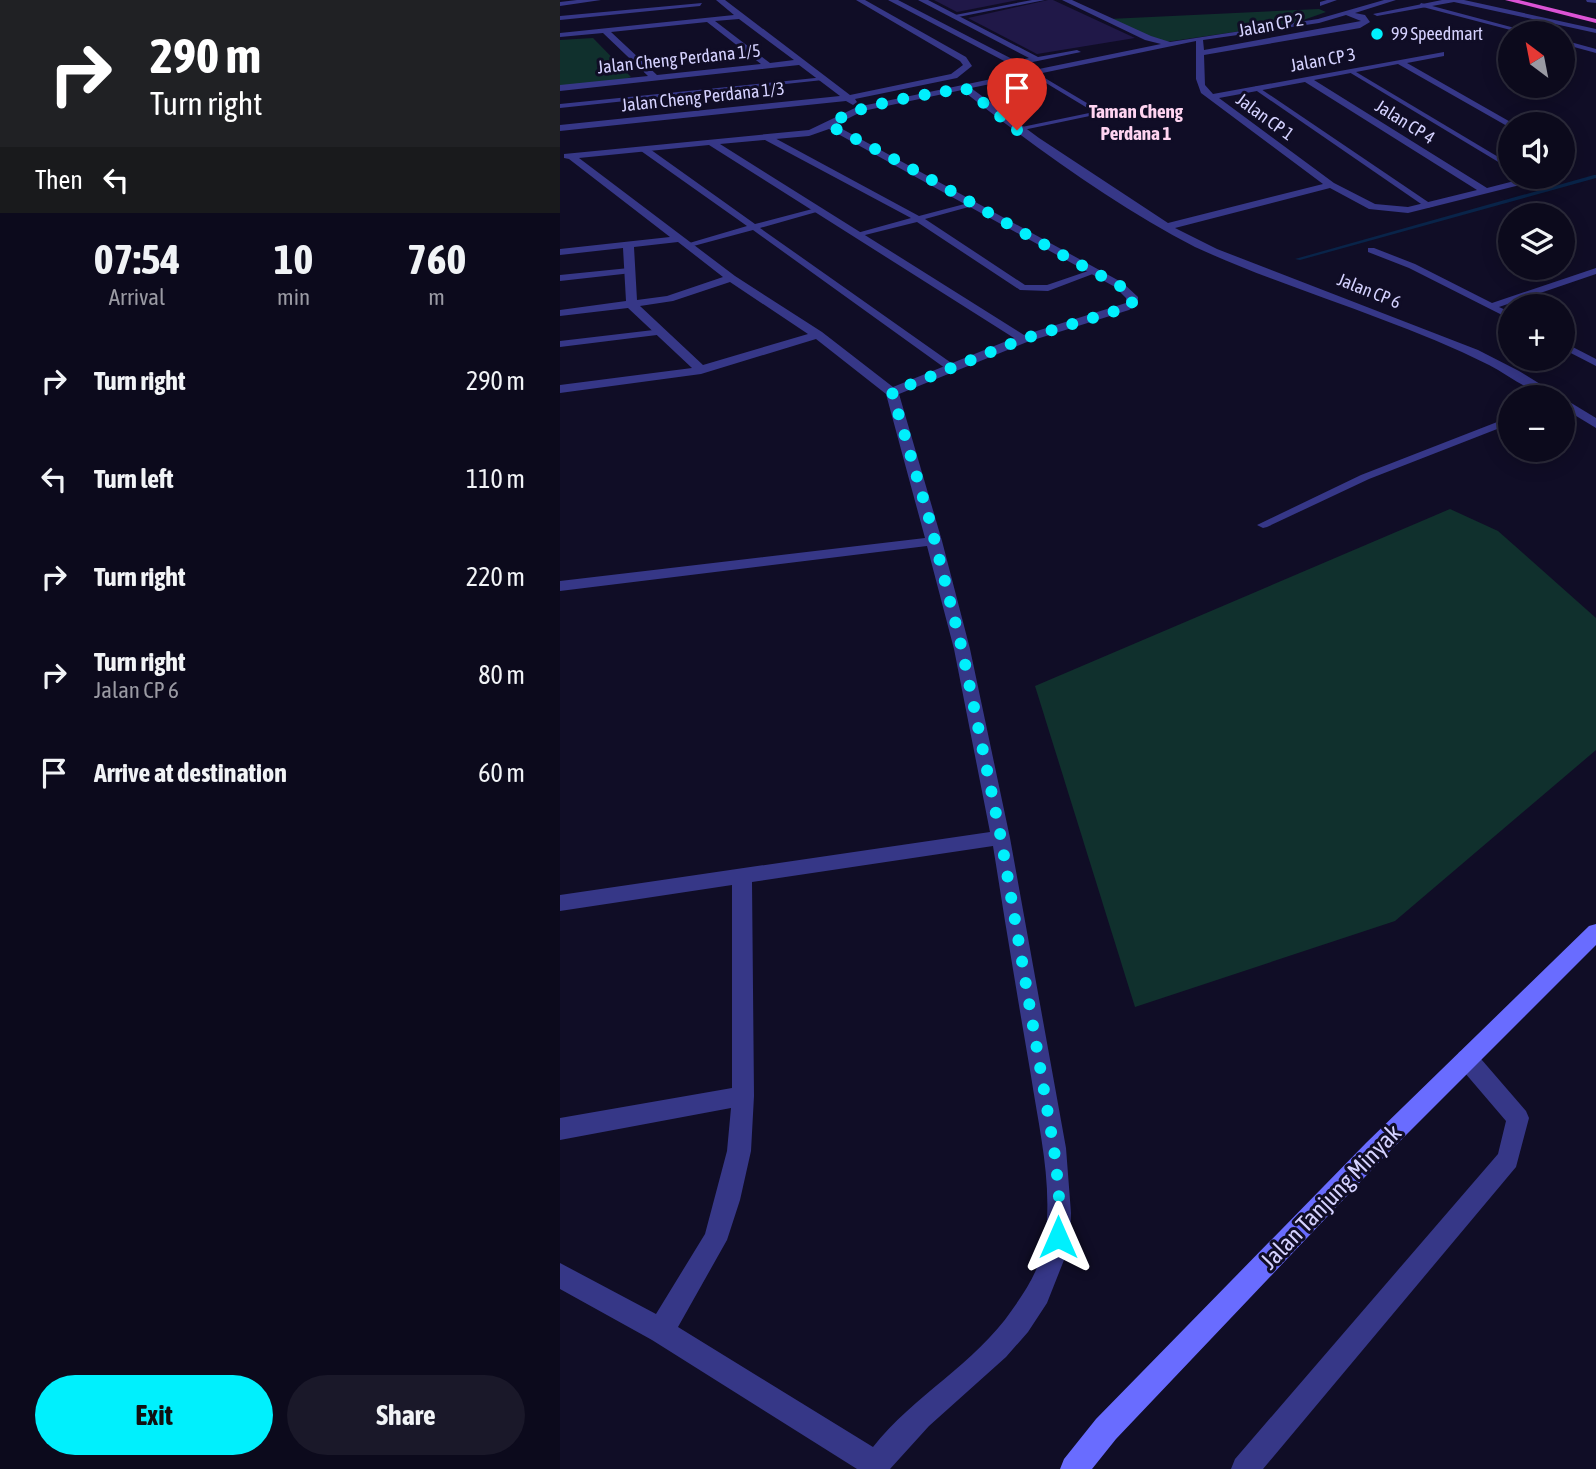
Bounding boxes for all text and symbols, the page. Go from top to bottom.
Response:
street label: Jalan CP 2 [1236,8,1305,41]
north arrow [1498,21,1575,98]
map controls [1498,21,1575,462]
place label: 99 Speedmart [1391,23,1483,44]
marker: 99 Speedmart [1369,26,1385,42]
text: 290 m [150,27,261,83]
icon: right [35,28,126,119]
street label: Jalan Cheng Perdana 1/5 [596,39,762,78]
street label: Jalan CP 3 [1288,43,1357,76]
pin [987,58,1047,130]
icon: arrive [998,69,1036,107]
street label: Jalan Cheng Perdana 1/3 [620,77,786,116]
text: Turn right [150,85,263,122]
street label: Jalan CP 1 [1232,89,1298,145]
street label: Jalan CP 4 [1372,95,1439,148]
district label: Taman Cheng Perdana 1 [1089,100,1184,144]
button: sound [1498,112,1575,189]
icon: left [97,161,135,199]
text: Then [35,165,83,195]
button: layers [1498,203,1575,280]
text: 07:54 [94,235,180,283]
text: 10 [274,235,313,283]
text: 760 [407,235,466,283]
street label: Jalan CP 6 [1335,268,1404,313]
text: Arrival [109,284,165,310]
text: min [277,284,310,310]
text: m [428,284,445,310]
button: + [1498,294,1575,371]
icon: right [35,362,73,400]
text: Turn right [94,366,185,396]
text: 290 m [466,366,525,396]
button: − [1498,385,1575,462]
icon: left [35,460,73,498]
text: Turn left [94,464,174,494]
text: 110 m [466,464,525,494]
icon: right [35,558,73,596]
text: Turn right [94,562,185,592]
text: 220 m [466,562,525,592]
text: Turn right [94,647,185,677]
icon: right [35,656,73,694]
text: 80 m [478,660,525,690]
text: Jalan CP 6 [94,677,179,703]
icon: arrive [35,754,73,792]
text: Arrive at destination [94,758,287,788]
text: 60 m [478,758,525,788]
street label: Jalan Tanjung Minyak [1255,1119,1407,1274]
position arrow [1021,1200,1095,1274]
button: Exit [35,1375,273,1455]
button: Share [287,1375,525,1455]

